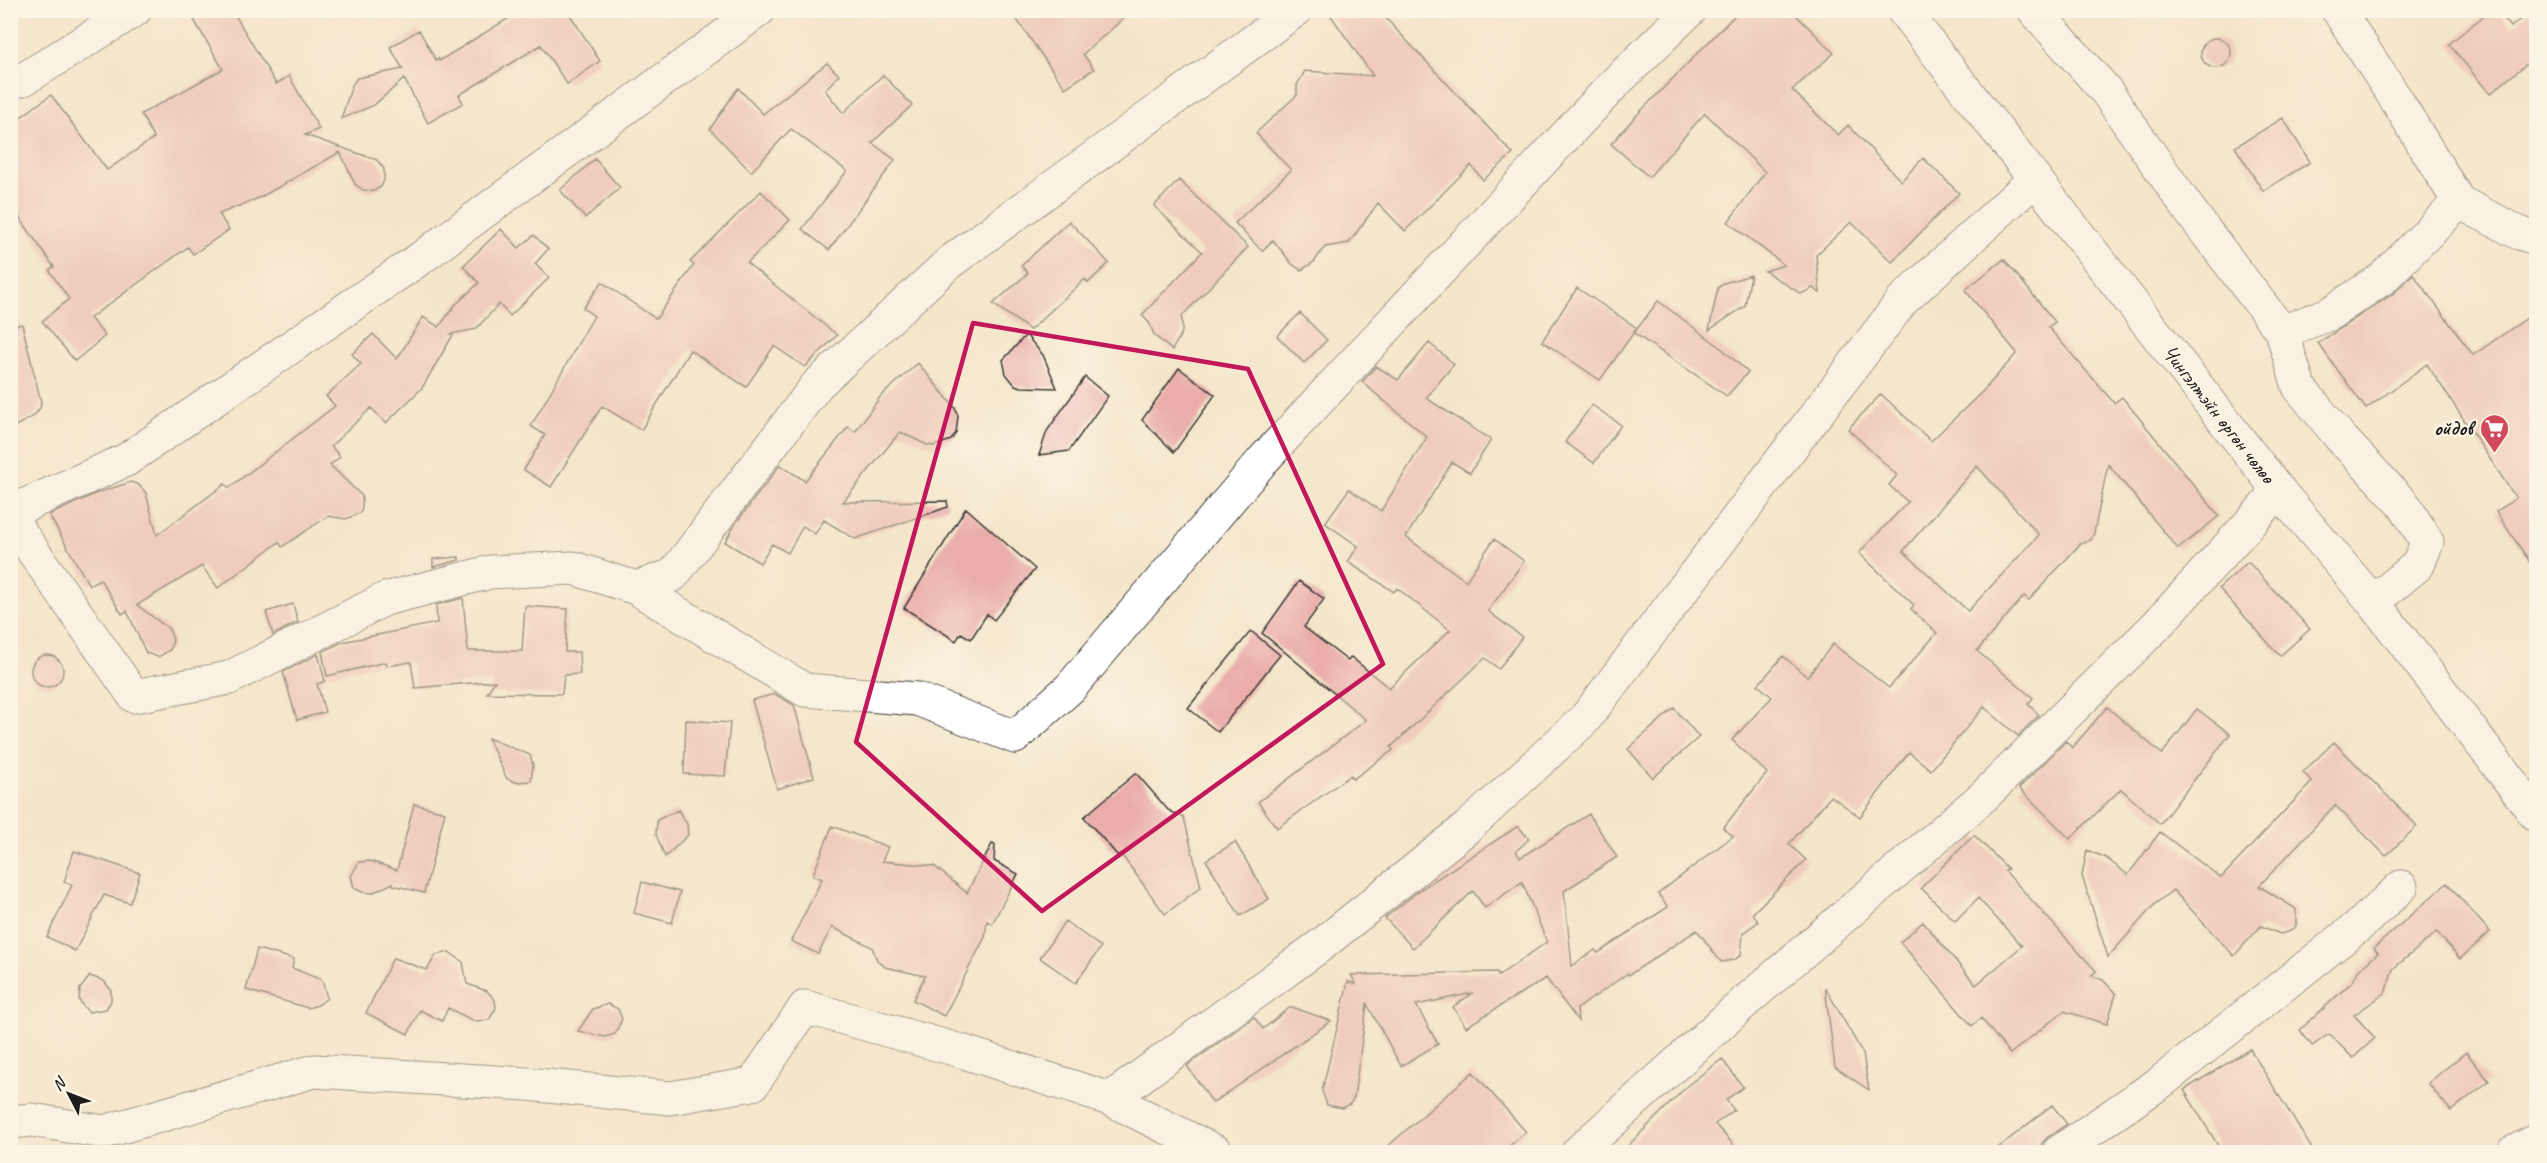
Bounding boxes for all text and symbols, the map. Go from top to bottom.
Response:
street label: Чингэлтэйн өргөн чөлөө [2157,340,2282,489]
supermarket icon: ойдов [2478,412,2510,454]
place label: ойдов [2434,415,2477,441]
north arrow [39,1064,99,1124]
text: N [48,1072,71,1095]

